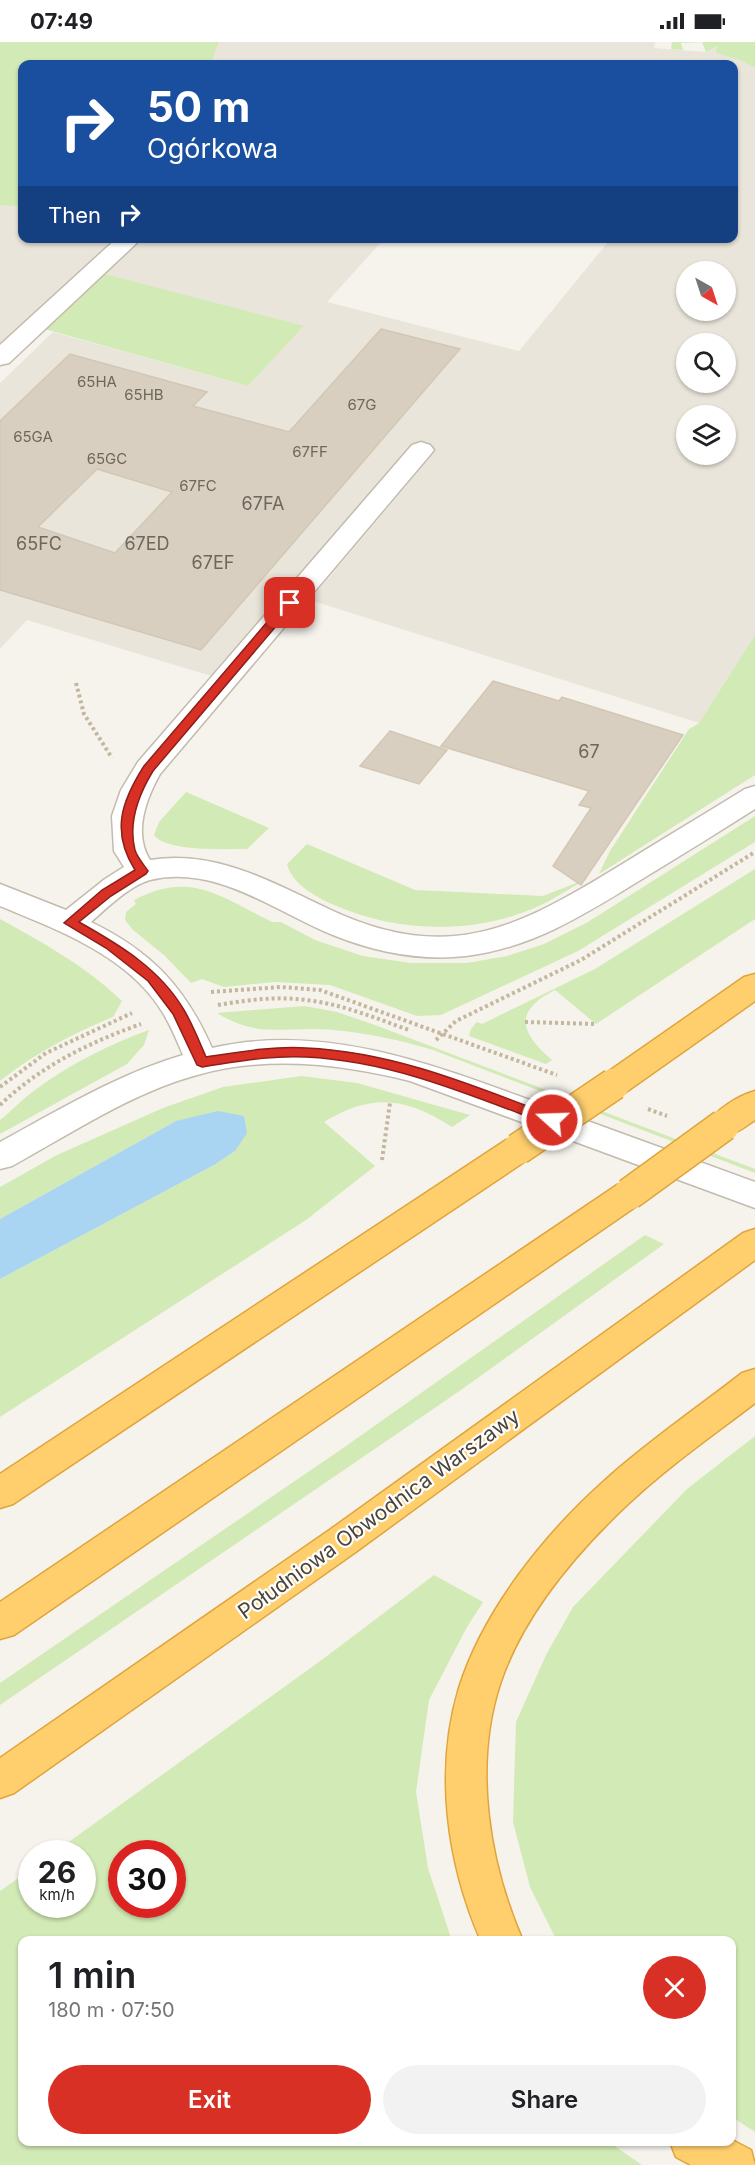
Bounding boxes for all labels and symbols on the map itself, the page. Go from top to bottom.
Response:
north arrow [676,261,736,321]
house number: 65HA [77,372,117,391]
house number: 65HB [124,385,164,404]
house number: 67G [348,395,376,414]
house number: 65GA [13,427,53,446]
house number: 67FF [292,442,328,461]
house number: 65GC [87,449,127,468]
house number: 67FC [179,476,217,495]
house number: 67FA [242,493,284,514]
house number: 65FC [16,533,62,554]
house number: 67ED [124,533,170,554]
house number: 67EF [192,552,234,573]
pin [264,577,315,628]
house number: 67 [578,741,600,762]
position arrow [520,1088,584,1152]
street label: Południowa Obwodnica Warszawy [233,1403,524,1624]
speed limit sign: 30 [108,1840,186,1918]

